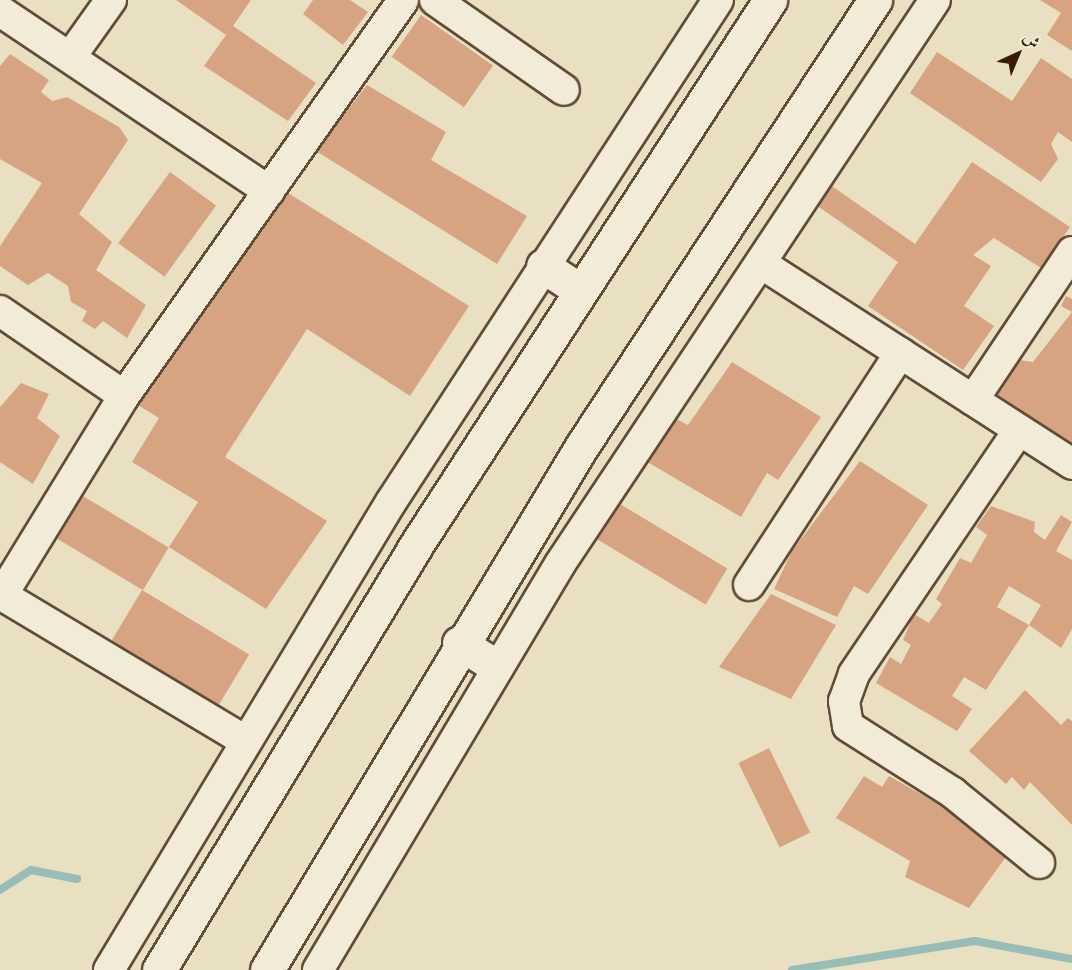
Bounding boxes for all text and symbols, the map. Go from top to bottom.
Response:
north arrow [988,24,1048,84]
text: ش [1018,28,1043,54]

